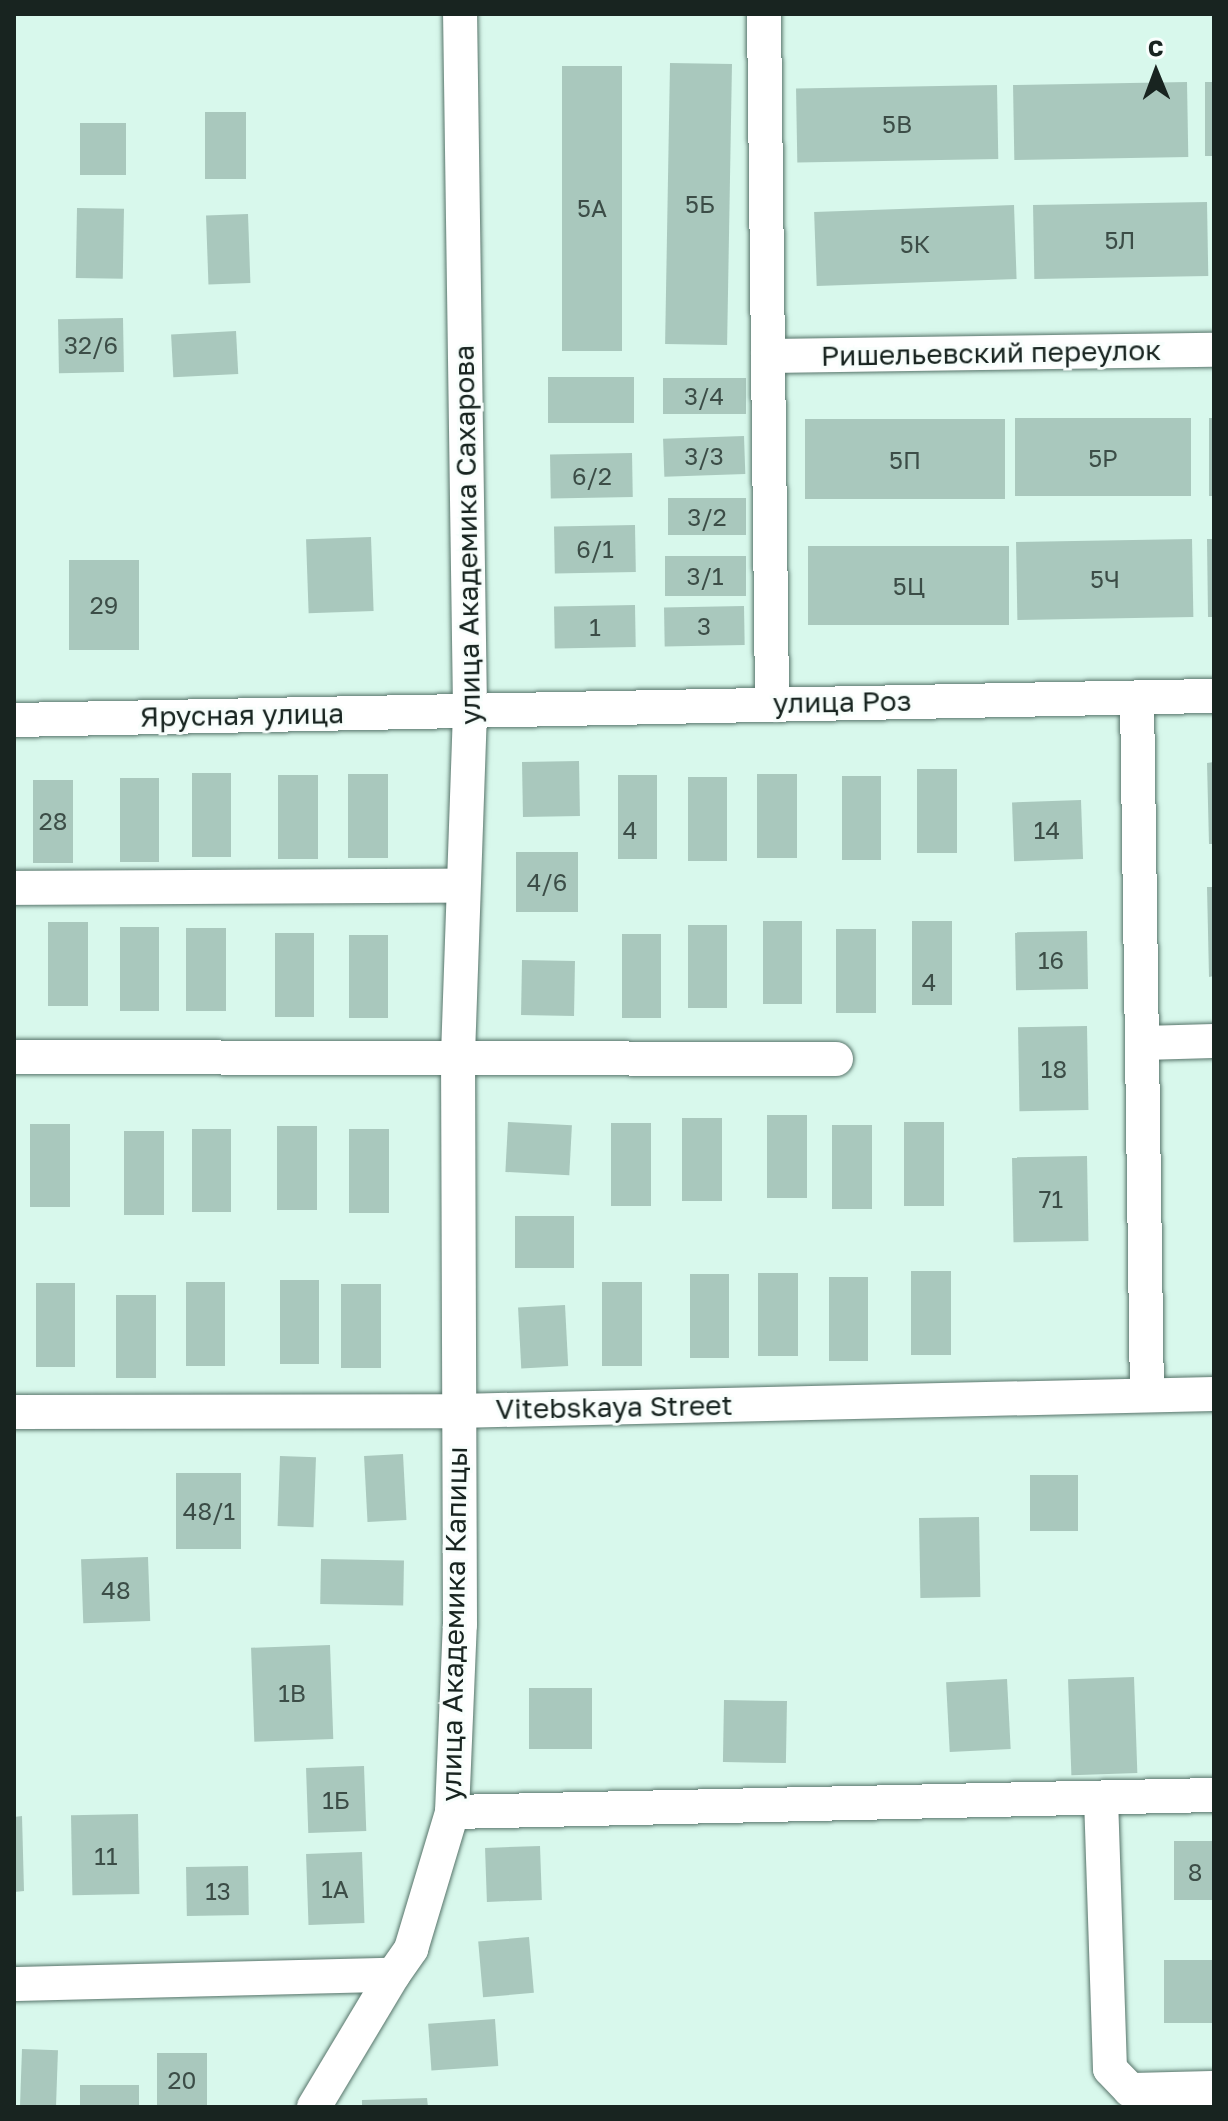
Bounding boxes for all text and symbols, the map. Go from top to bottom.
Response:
north arrow [1116,32,1196,112]
text: С [1148,34,1164,61]
house number: 5В [882,110,912,138]
house number: 5Б [685,190,715,218]
house number: 5А [577,194,607,222]
house number: 5Л [1104,226,1136,254]
house number: 5К [900,230,930,258]
house number: 32/6 [64,331,118,359]
street label: Ришельевский переулок [821,333,1161,373]
street label: улица Академика Сахарова [447,345,487,725]
house number: 3/4 [684,382,724,410]
house number: 3/3 [684,442,724,470]
house number: 5Р [1088,444,1118,472]
house number: 5П [889,446,921,474]
house number: 6/2 [572,462,612,490]
house number: 3/2 [687,503,727,531]
house number: 6/1 [576,535,614,563]
house number: 3/1 [686,562,724,590]
house number: 5Ч [1090,565,1120,593]
house number: 5Ц [893,572,925,600]
house number: 29 [90,591,118,619]
house number: 3 [697,612,711,640]
house number: 1 [589,613,601,641]
street label: улица Роз [772,684,912,720]
street label: Ярусная улица [140,696,344,734]
house number: 28 [39,807,67,835]
house number: 4 [623,816,637,844]
house number: 14 [1034,816,1060,844]
house number: 4/6 [527,868,567,896]
house number: 16 [1038,946,1064,974]
house number: 4 [922,968,936,996]
house number: 18 [1041,1055,1067,1083]
house number: 71 [1039,1185,1063,1213]
street label: Vitebskaya Street [495,1388,733,1426]
street label: улица Академика Капицы [434,1446,474,1802]
house number: 48/1 [183,1497,235,1525]
house number: 48 [101,1576,131,1604]
house number: 1В [278,1679,306,1707]
house number: 1Б [322,1786,350,1814]
house number: 11 [94,1842,118,1870]
house number: 8 [1188,1858,1202,1886]
house number: 1А [321,1875,349,1903]
house number: 13 [205,1877,231,1905]
house number: 20 [168,2066,196,2094]

